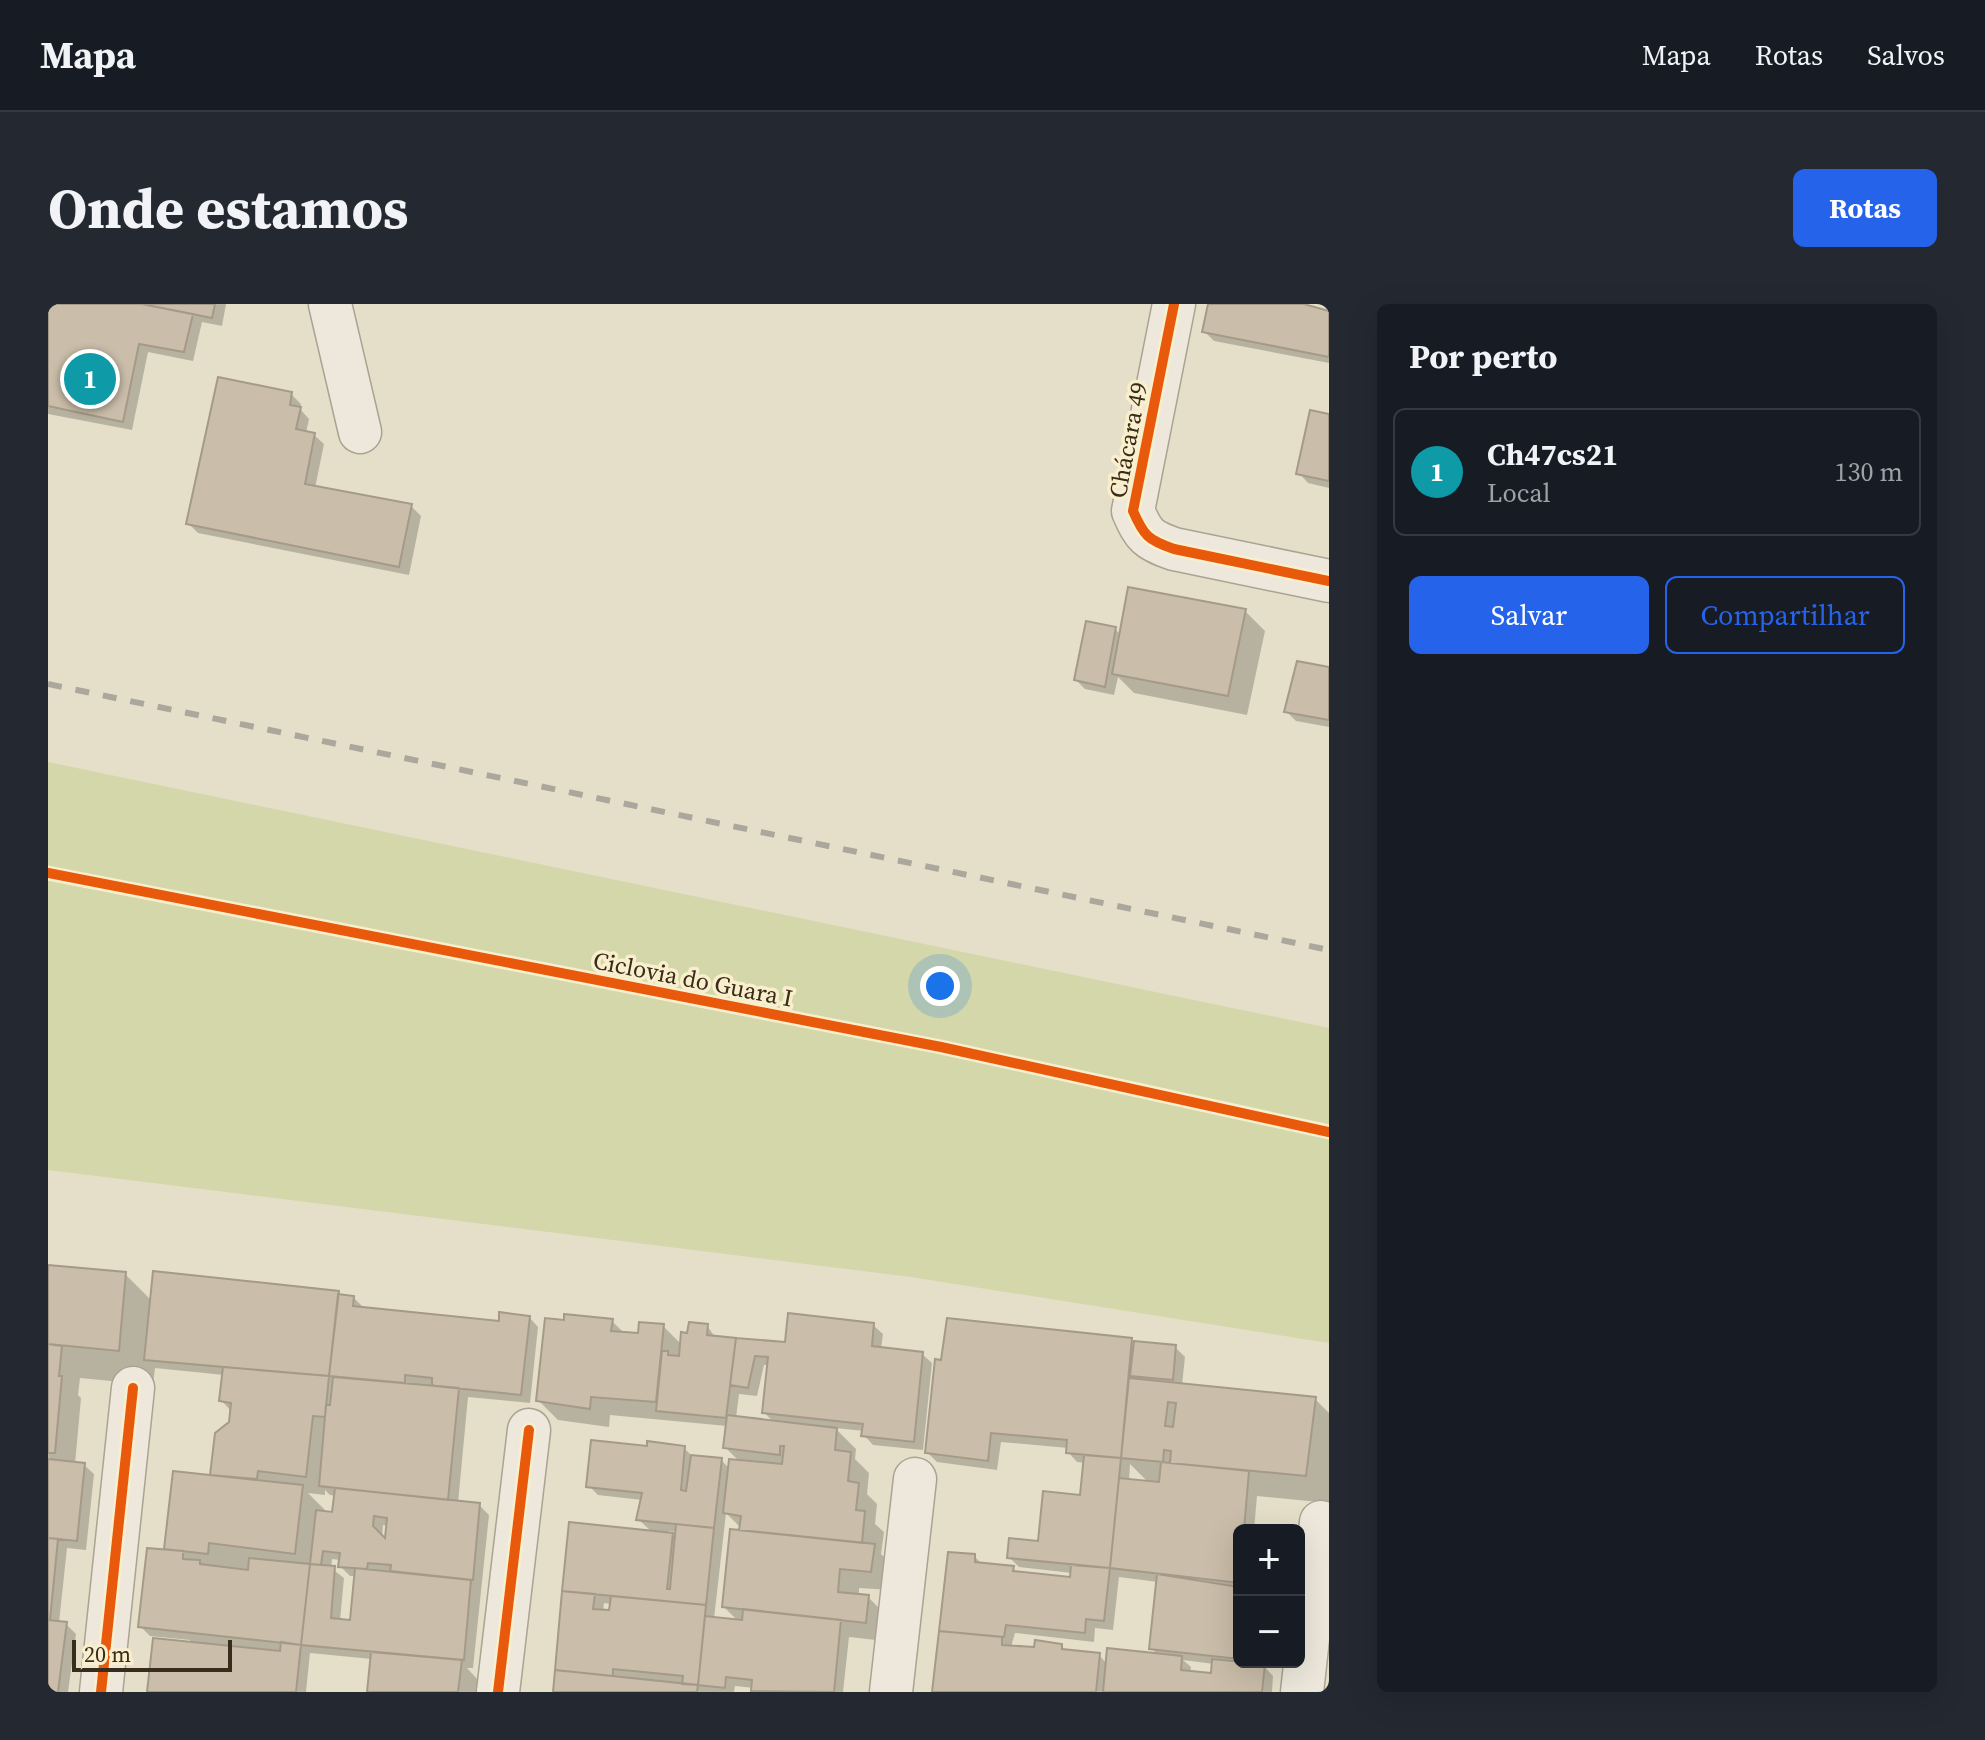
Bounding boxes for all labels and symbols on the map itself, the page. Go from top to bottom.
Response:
pin: 1 [64,349,116,409]
street label: Chácara 49 [1101,379,1155,501]
street label: Ciclovia do Guara I [590,943,796,1015]
your location [920,966,960,1006]
scale bar [72,1636,232,1672]

